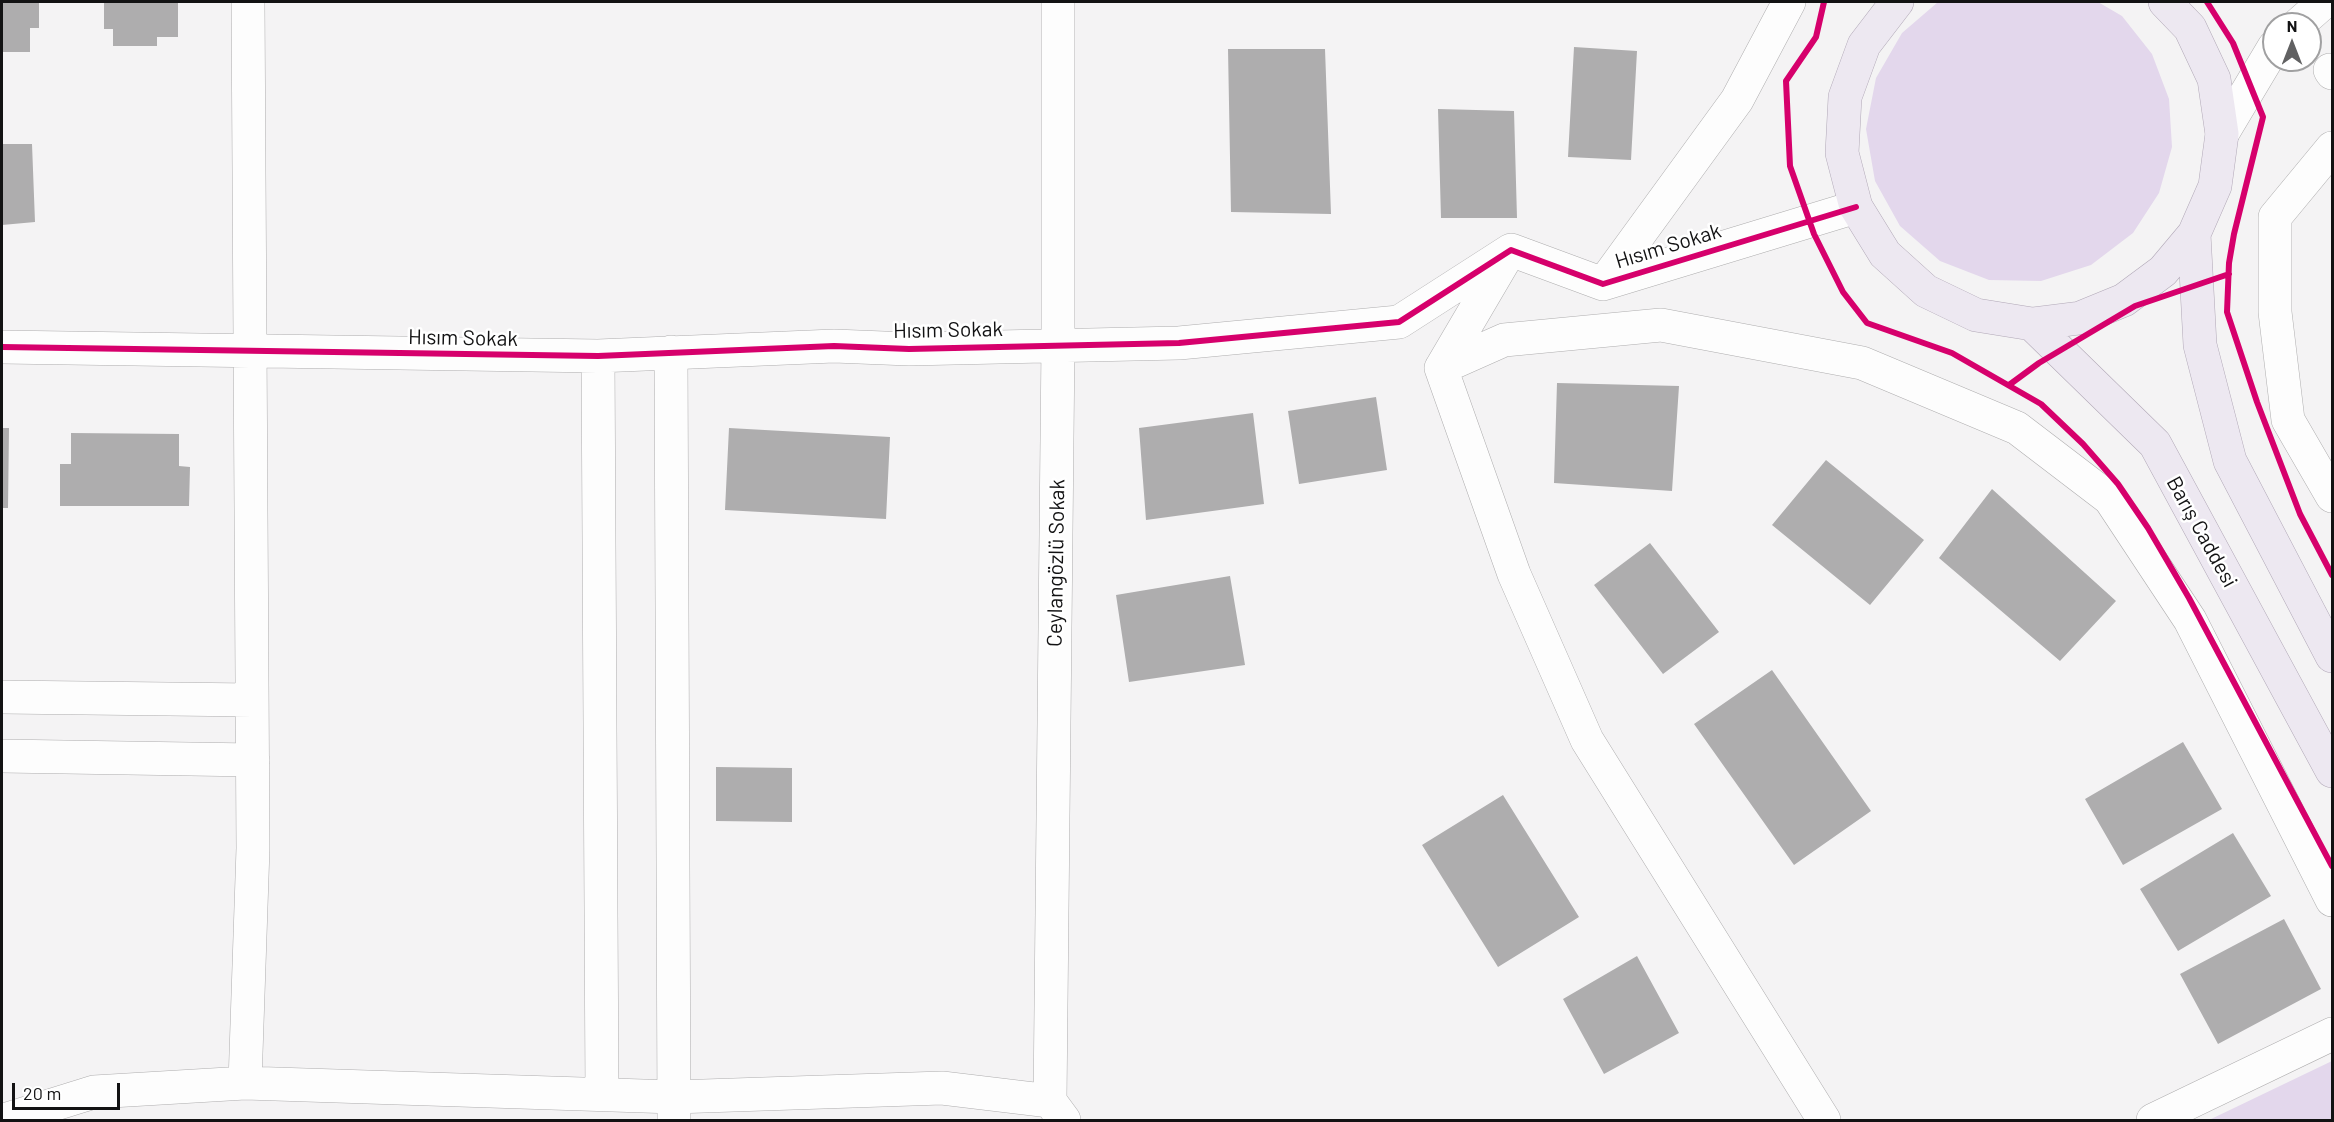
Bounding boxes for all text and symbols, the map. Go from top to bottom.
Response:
north arrow [2262,12,2322,72]
text: N [2287,16,2297,35]
street label: Hısım Sokak [1612,218,1724,274]
street label: Hısım Sokak [893,316,1003,344]
street label: Hısım Sokak [408,324,518,352]
street label: Barış Caddesi [2161,472,2243,592]
street label: Ceylangözlü Sokak [1042,479,1070,647]
scale bar [15,1071,123,1109]
text: 20 m [23,1082,61,1104]

